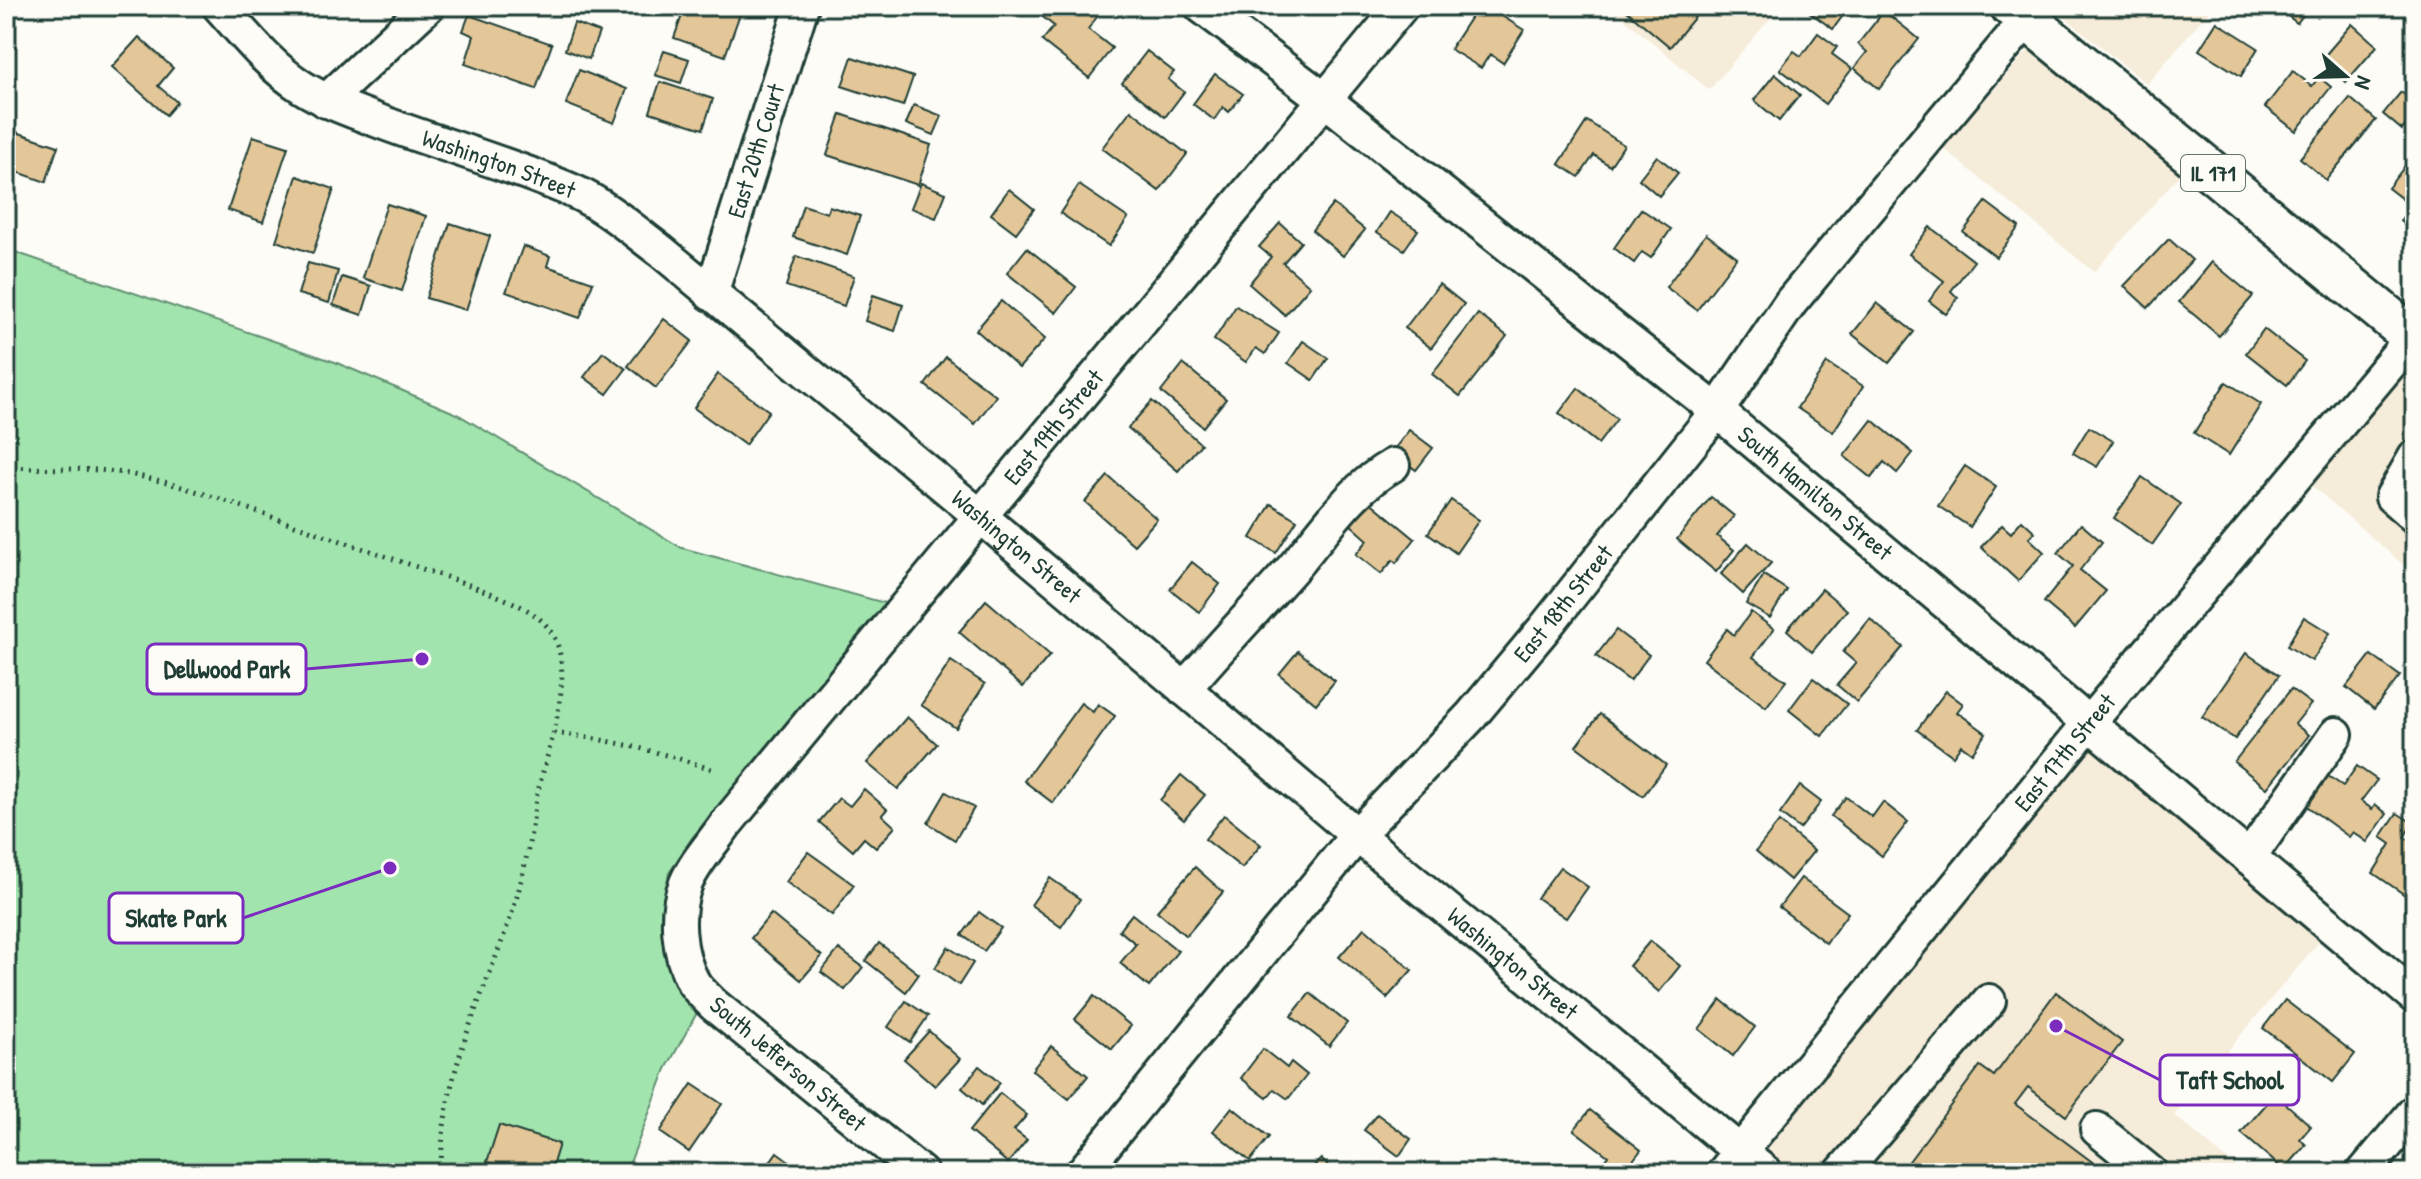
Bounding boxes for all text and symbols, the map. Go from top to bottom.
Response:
north arrow [2305,36,2385,116]
text: N [2348,72,2380,94]
street label: East 20th Court [719,79,792,222]
street label: Washington Street [418,121,582,206]
road number: IL 171 [2181,155,2245,191]
street label: East 19th Street [996,362,1111,491]
street label: South Hamilton Street [1731,418,1901,567]
street label: Washington Street [945,482,1089,611]
street label: East 18th Street [1506,537,1620,669]
callout: Dellwood Park [147,644,306,694]
text: Dellwood Park [164,651,290,686]
street label: East 17th Street [2007,686,2123,818]
callout: Skate Park [109,893,243,943]
street label: Washington Street [1441,899,1586,1027]
text: Skate Park [125,900,227,935]
street label: South Jefferson Street [704,988,874,1139]
callout: Taft School [2160,1055,2299,1105]
text: Taft School [2175,1062,2285,1097]

